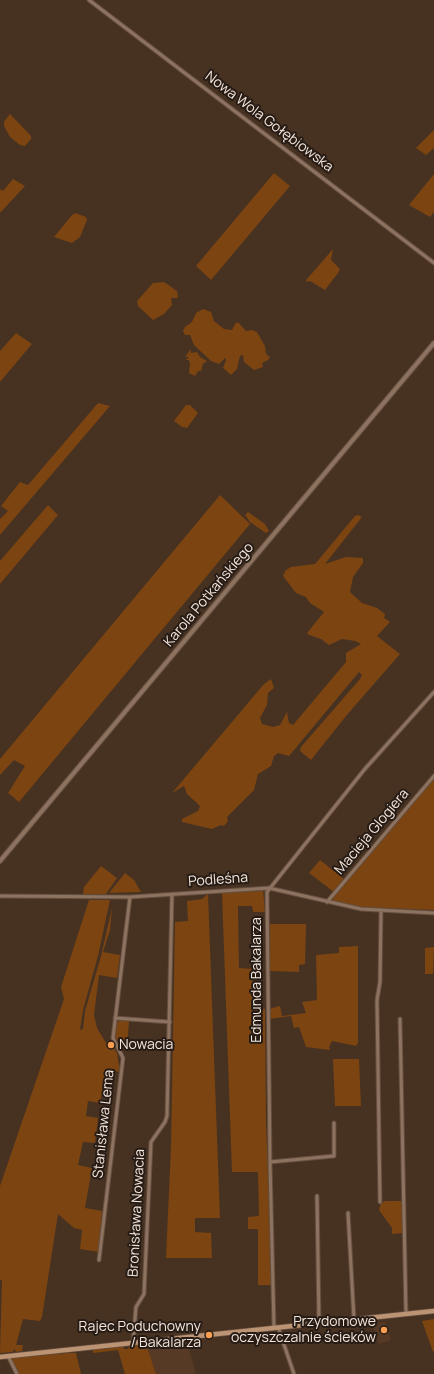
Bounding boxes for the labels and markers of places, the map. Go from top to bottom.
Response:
place label: Nowacia [119,1037,173,1053]
marker: Nowacia [106,1040,116,1050]
place label: Przydomowe oczyszczalnie ścieków [231,1314,376,1346]
place label: Rajec Poduchowny / Bakalarza [79,1319,201,1352]
marker: Przydomowe oczyszczalnie ścieków [379,1325,389,1335]
marker: Rajec Poduchowny / Bakalarza [204,1330,214,1340]

